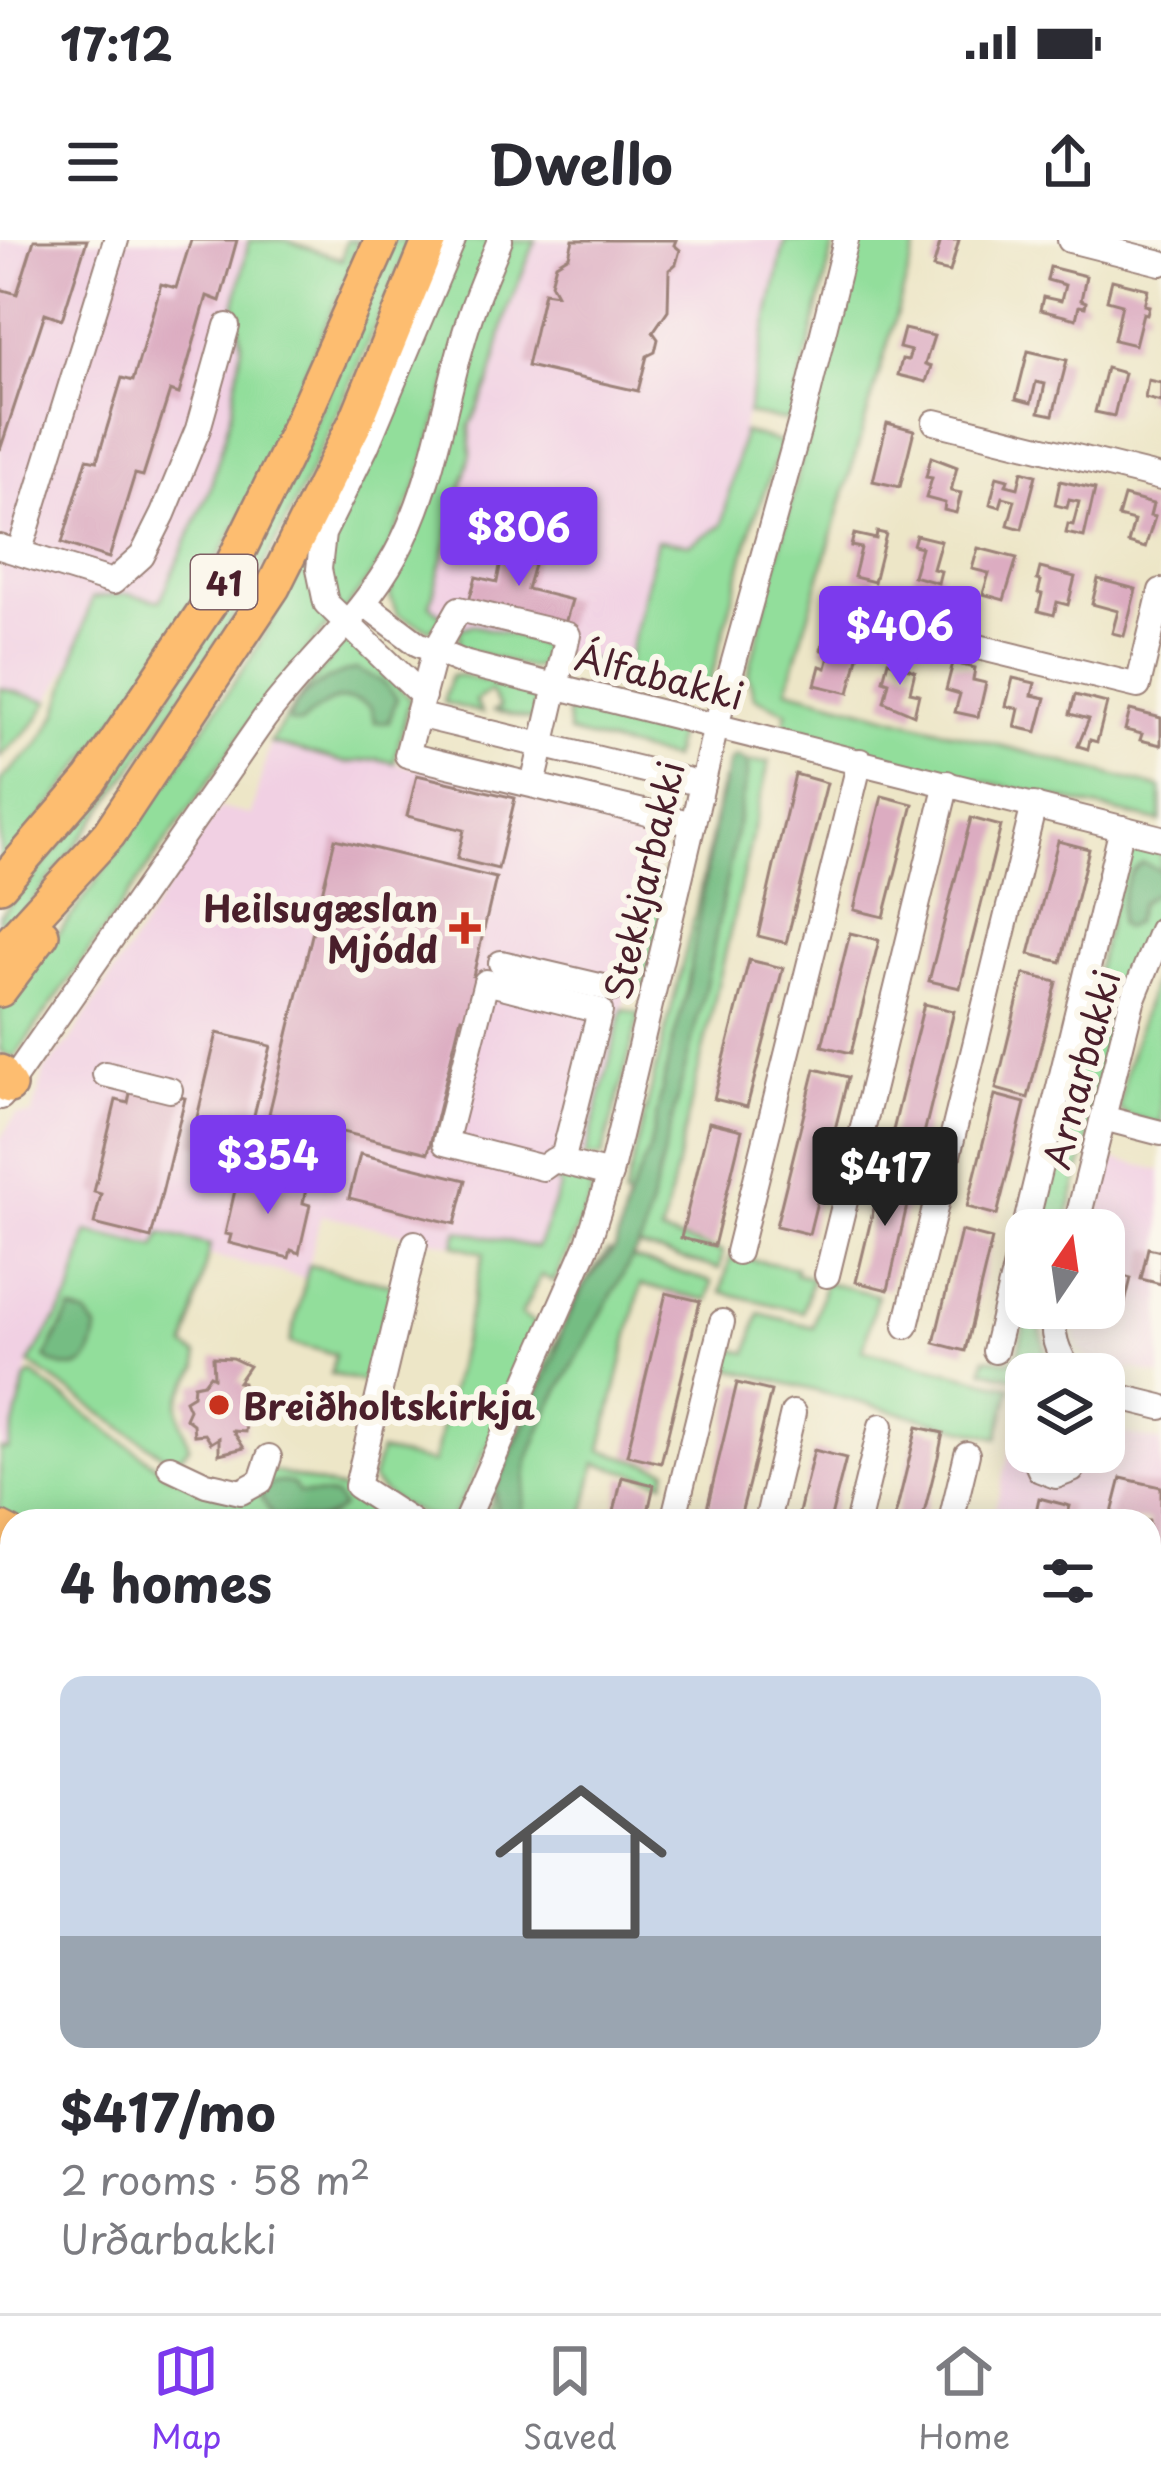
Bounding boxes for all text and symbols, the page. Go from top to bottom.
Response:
text: 17:12 [60,8,172,76]
text: Dwello [488,122,673,203]
icon: menu [60,129,126,195]
icon: share [1035,129,1101,195]
pin: $806 [448,487,590,589]
text: $806 [467,496,571,555]
road number: 41 [191,555,257,609]
pin: $406 [829,586,971,688]
text: $406 [846,595,954,654]
street label: Álfabakki [570,628,750,722]
street label: Stekkjarbakki [589,756,697,1004]
place label: Heilsugæslan Mjódd [203,880,438,975]
marker: Heilsugæslan Mjódd [449,912,481,944]
street label: Arnarbakki [1028,964,1132,1174]
pin: $354 [197,1115,339,1217]
text: $354 [217,1124,319,1183]
pin: $417 [814,1127,956,1229]
text: $417 [839,1136,931,1195]
north arrow [1005,1209,1125,1329]
map controls [1005,1209,1125,1473]
button: layers [1005,1353,1125,1473]
place label: Breiðholtskirkja [243,1378,536,1432]
marker: Breiðholtskirkja [206,1392,232,1418]
text: 4 homes [60,1543,272,1620]
icon: filters [1035,1548,1101,1614]
icon: home [473,1754,689,1970]
text: $417/mo [60,2072,276,2149]
text: 2 rooms · 58 m² [60,2149,370,2208]
text: Urðarbakki [60,2208,277,2267]
tab: Map [151,2338,221,2460]
tab: Saved [523,2338,617,2460]
tab: Home [918,2338,1010,2460]

